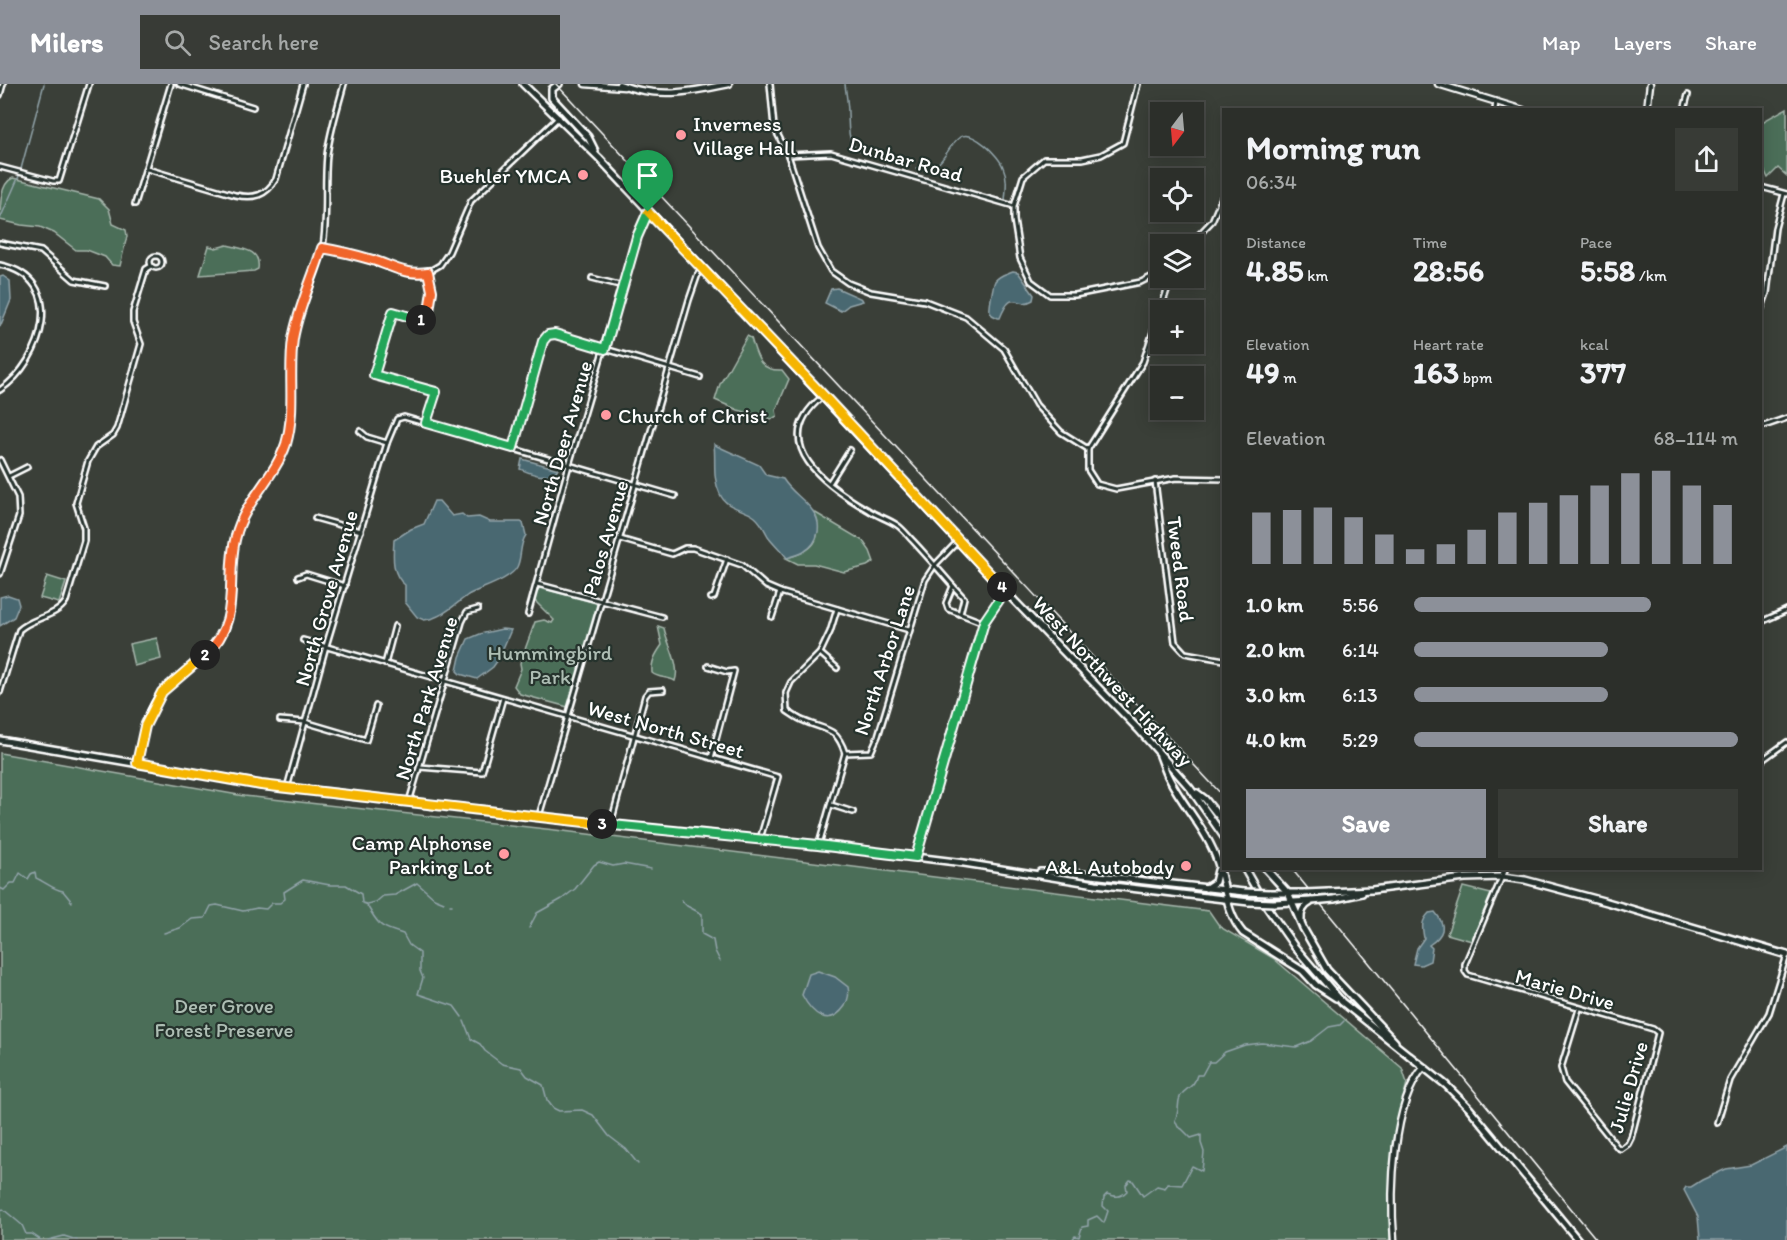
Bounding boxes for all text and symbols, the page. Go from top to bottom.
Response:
search box [140,15,560,69]
text: Milers [30,25,104,59]
icon: search [161,26,194,59]
text: Search here [209,29,319,56]
text: Map [1542,30,1581,55]
text: Layers [1614,30,1672,55]
text: Share [1705,30,1757,55]
north arrow [1150,102,1204,156]
map controls [1150,102,1204,420]
place label: Inverness Village Hall [693,111,796,160]
marker: Inverness Village Hall [674,128,688,142]
text: Morning run [1246,128,1421,167]
button: share [1675,128,1738,191]
street label: Dunbar Road [846,131,966,187]
pin [622,150,673,212]
icon: arrive [631,159,664,192]
place label: Buehler YMCA [440,163,572,188]
marker: Buehler YMCA [576,168,590,182]
button: locate [1150,168,1204,222]
text: 06:34 [1246,170,1297,194]
text: Distance [1246,233,1306,252]
text: Time [1413,233,1447,252]
text: Pace [1580,233,1612,252]
button: layers [1150,234,1204,288]
text: 4.85 [1246,252,1304,289]
text: 28:56 [1413,252,1484,289]
text: 5:58 [1580,252,1635,289]
text: km [1304,266,1328,285]
text: /km [1635,266,1667,285]
button: + [1150,300,1204,354]
pin: 1 [406,305,436,335]
text: 1 [417,310,425,329]
text: Elevation [1246,335,1310,354]
text: Heart rate [1413,335,1484,354]
text: kcal [1580,335,1608,354]
text: 49 [1246,354,1280,391]
text: 163 [1413,354,1459,391]
text: 377 [1580,354,1626,391]
street label: North Deer Avenue [527,358,597,528]
button: − [1150,366,1204,420]
text: m [1280,368,1297,387]
text: bpm [1459,368,1492,387]
place label: Church of Christ [618,403,767,428]
marker: Church of Christ [599,408,613,422]
text: Elevation [1246,426,1325,450]
text: 68–114 m [1653,426,1738,450]
street label: Palos Avenue [576,477,634,599]
street label: North Grove Avenue [289,507,363,689]
street label: Tweed Road [1162,515,1200,624]
pin: 4 [987,572,1017,602]
text: 4 [997,577,1007,596]
street label: North Arbor Lane [848,582,920,738]
street label: West Northwest Highway [1028,591,1199,771]
text: 1.0 km [1246,593,1303,617]
text: 5:56 [1342,593,1378,617]
street label: North Park Avenue [389,613,463,783]
text: 2.0 km [1246,638,1305,662]
text: 6:14 [1342,638,1379,662]
pin: 2 [190,640,220,670]
park label: Hummingbird Park [488,640,613,689]
text: 2 [201,645,209,664]
text: 3.0 km [1246,683,1305,707]
text: 6:13 [1342,683,1378,707]
street label: West North Street [585,695,747,763]
text: 4.0 km [1246,728,1306,752]
text: 5:29 [1342,728,1378,752]
button: Save [1246,789,1486,858]
button: Share [1498,789,1738,858]
pin: 3 [587,809,617,839]
text: 3 [598,814,606,833]
place label: Camp Alphonse Parking Lot [352,830,492,879]
marker: Camp Alphonse Parking Lot [497,847,511,861]
place label: A&L Autobody [1045,854,1174,879]
marker: A&L Autobody [1179,859,1193,873]
street label: Marie Drive [1512,963,1618,1015]
park label: Deer Grove Forest Preserve [155,993,294,1042]
street label: Julie Drive [1603,1038,1653,1136]

